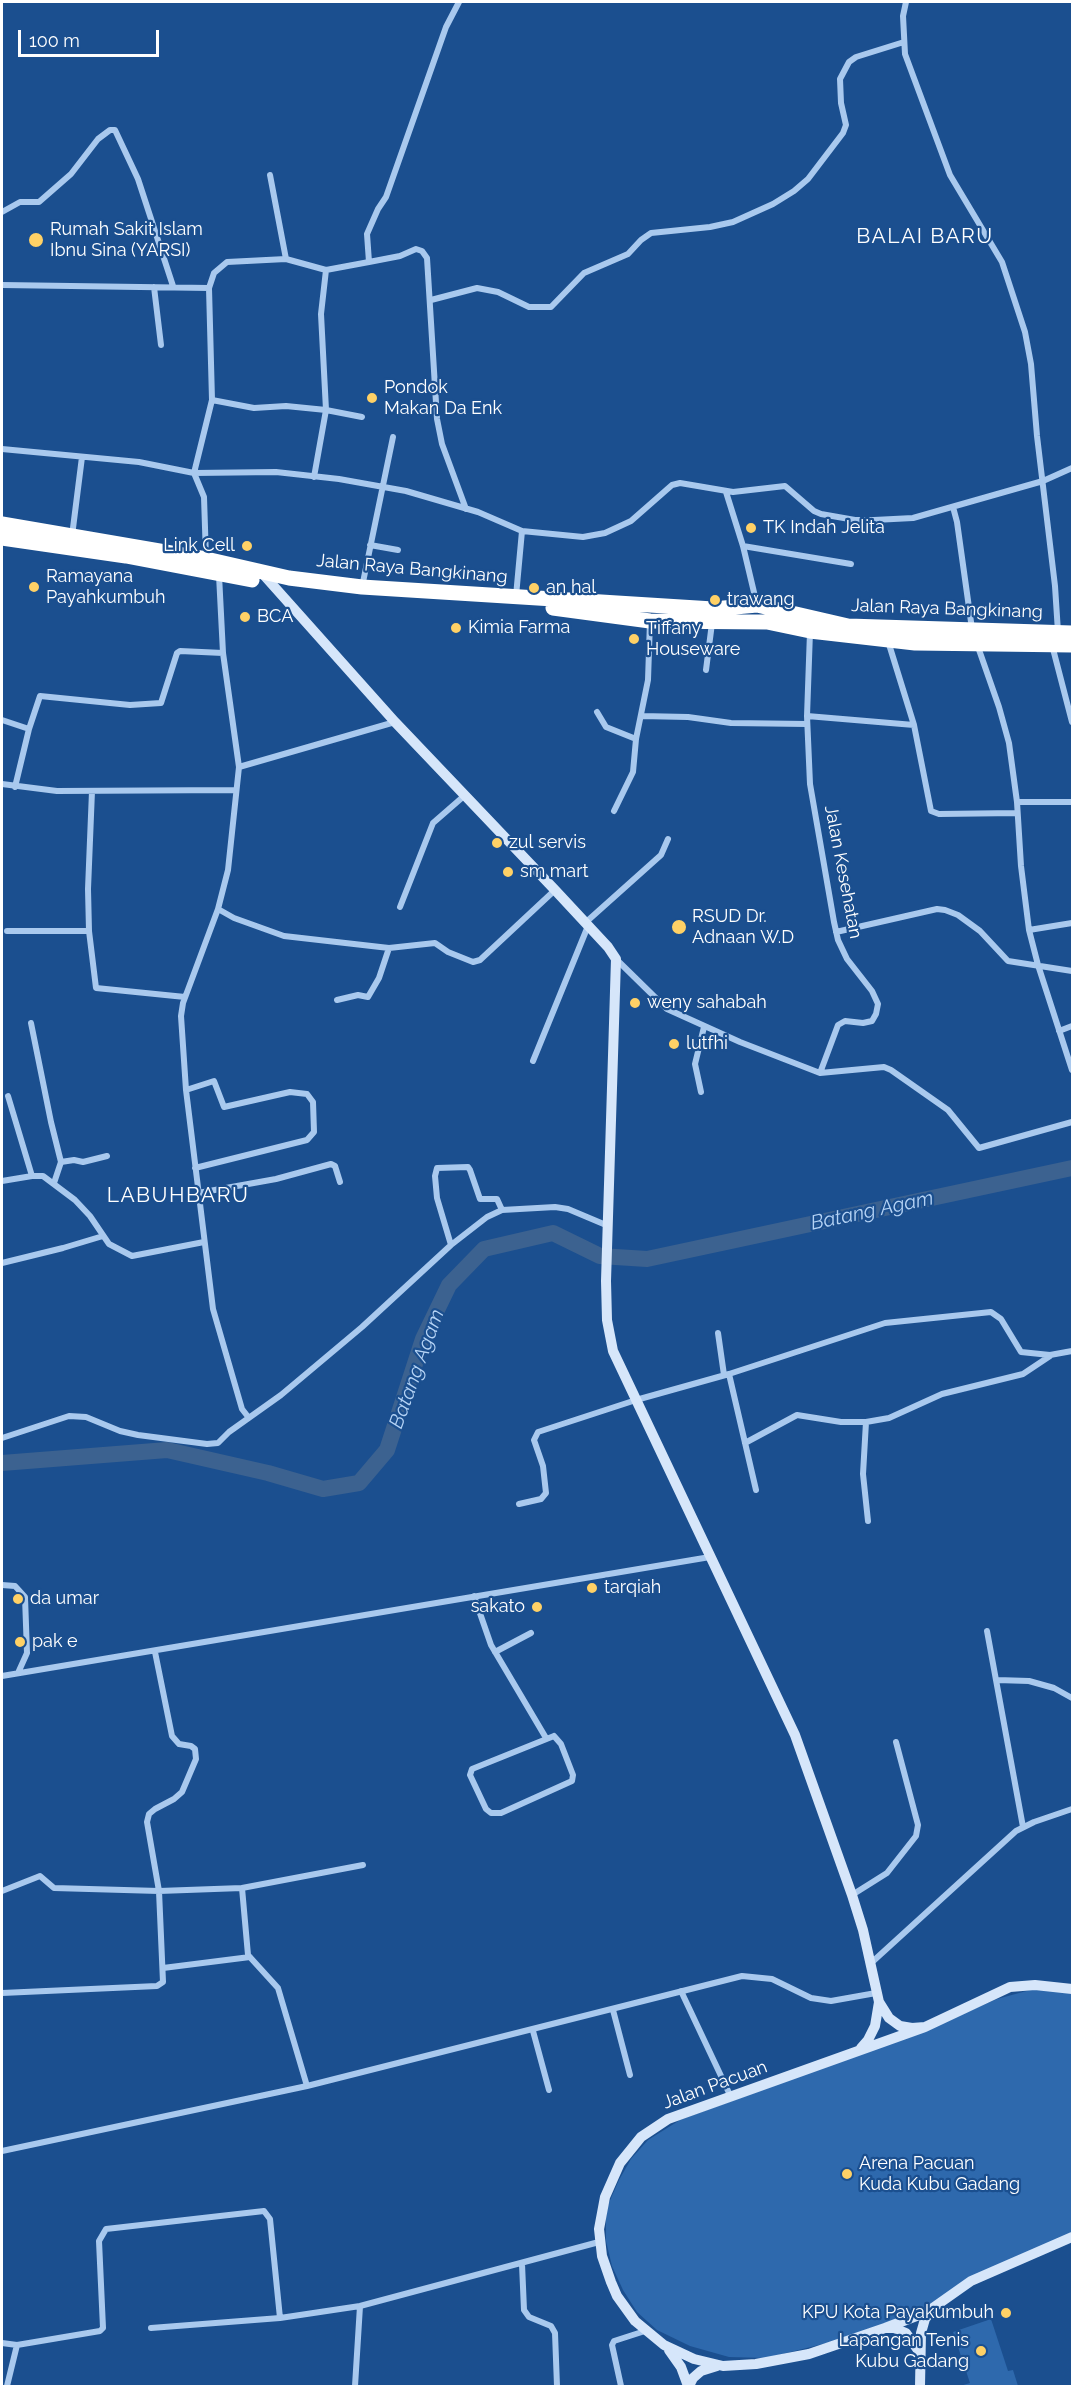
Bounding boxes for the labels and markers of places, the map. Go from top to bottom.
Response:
place label: Rumah Sakit Islam Ibnu Sina (YARSI) [50,219,203,262]
marker: Rumah Sakit Islam Ibnu Sina (YARSI) [27,231,45,249]
place label: Pondok Makan Da Enk [384,377,502,420]
marker: Pondok Makan Da Enk [365,391,379,405]
place label: TK Indah Jelita [763,517,885,539]
marker: TK Indah Jelita [744,521,758,535]
place label: Link Cell [163,535,235,557]
marker: Link Cell [240,539,254,553]
place label: Ramayana Payahkumbuh [46,566,165,608]
place label: an hal [546,577,596,599]
marker: Ramayana Payahkumbuh [27,580,41,594]
marker: an hal [527,581,541,595]
place label: trawang [727,589,795,611]
marker: trawang [708,593,722,607]
place label: BCA [257,606,293,628]
marker: BCA [238,610,252,624]
place label: Kimia Farma [468,617,570,639]
place label: Tiffany Houseware [646,618,740,660]
marker: Kimia Farma [449,621,463,635]
marker: Tiffany Houseware [627,632,641,646]
place label: zul servis [509,832,586,854]
marker: zul servis [490,836,504,850]
place label: sm mart [520,861,589,883]
marker: sm mart [501,865,515,879]
place label: RSUD Dr. Adnaan W.D [692,906,794,948]
marker: RSUD Dr. Adnaan W.D [670,918,688,936]
place label: weny sahabah [647,992,767,1014]
marker: weny sahabah [628,996,642,1010]
place label: lutfhi [686,1033,728,1055]
marker: lutfhi [667,1037,681,1051]
place label: tarqiah [604,1577,661,1599]
marker: tarqiah [585,1581,599,1595]
place label: da umar [30,1588,99,1610]
marker: da umar [11,1592,25,1606]
place label: sakato [471,1596,525,1618]
marker: sakato [530,1600,544,1614]
place label: pak e [32,1631,78,1653]
marker: pak e [13,1635,27,1649]
place label: Arena Pacuan Kuda Kubu Gadang [859,2153,1020,2196]
marker: Arena Pacuan Kuda Kubu Gadang [840,2167,854,2181]
place label: KPU Kota Payakumbuh [802,2302,994,2324]
marker: KPU Kota Payakumbuh [999,2306,1013,2320]
place label: Lapangan Tenis Kubu Gadang [839,2330,969,2372]
marker: Lapangan Tenis Kubu Gadang [974,2344,988,2358]

